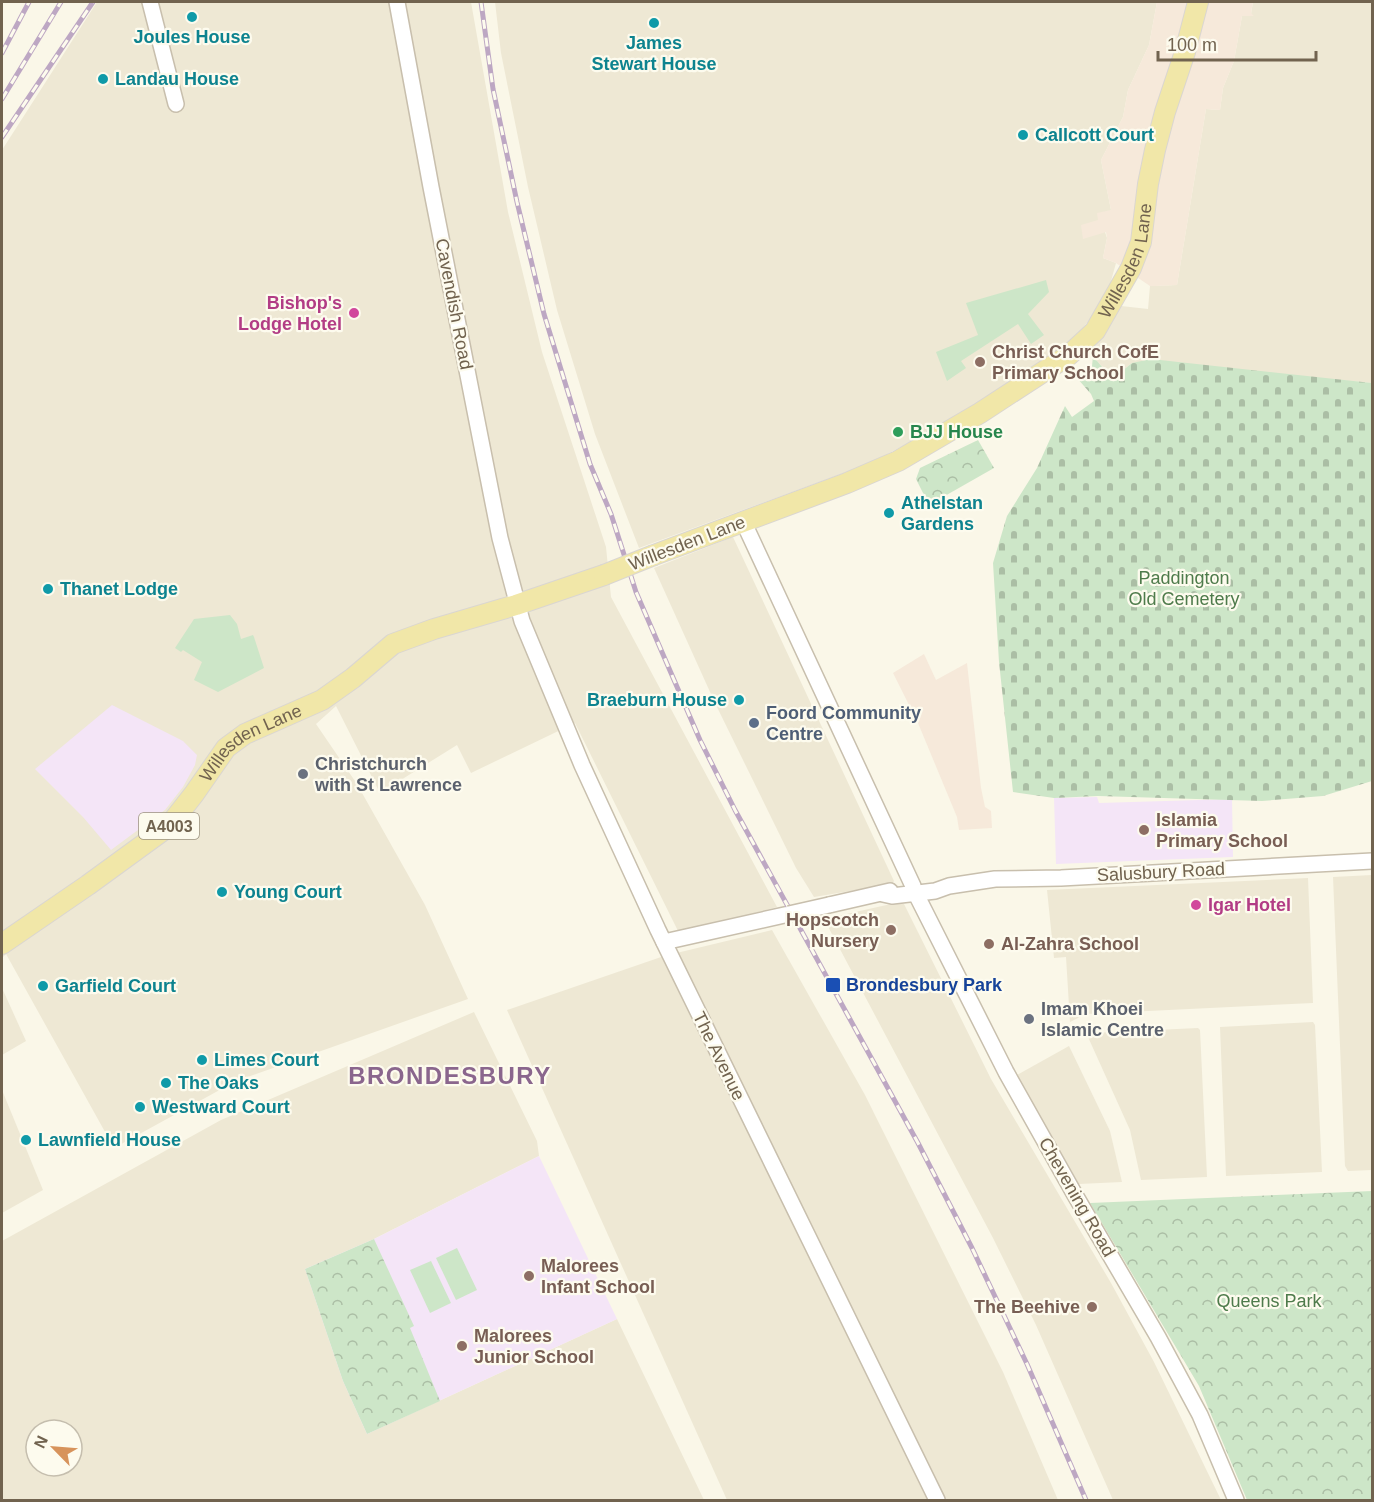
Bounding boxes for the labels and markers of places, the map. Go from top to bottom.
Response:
marker: Joules House [185,10,199,24]
marker: James Stewart House [647,16,661,30]
place label: Joules House [133,27,251,47]
place label: James Stewart House [591,33,717,74]
place label: Landau House [115,69,239,89]
marker: Landau House [96,72,110,86]
place label: Callcott Court [1035,125,1154,145]
marker: Callcott Court [1016,128,1030,142]
place label: Bishop's Lodge Hotel [238,293,342,334]
marker: Bishop's Lodge Hotel [347,306,361,320]
place label: Christ Church CofE Primary School [992,342,1159,383]
marker: Christ Church CofE Primary School [973,355,987,369]
place label: BJJ House [910,422,1003,442]
marker: BJJ House [891,425,905,439]
place label: Athelstan Gardens [901,493,983,534]
marker: Athelstan Gardens [882,506,896,520]
place label: Thanet Lodge [60,579,178,599]
marker: Thanet Lodge [41,582,55,596]
place label: Braeburn House [587,690,727,710]
marker: Braeburn House [732,693,746,707]
place label: Foord Community Centre [766,703,921,744]
marker: Foord Community Centre [747,716,761,730]
place label: Christchurch with St Lawrence [314,754,462,795]
marker: Christchurch with St Lawrence [296,767,310,781]
place label: Islamia Primary School [1156,810,1288,851]
marker: Islamia Primary School [1137,823,1151,837]
place label: Young Court [234,882,342,902]
marker: Young Court [215,885,229,899]
place label: Igar Hotel [1208,895,1291,915]
marker: Igar Hotel [1189,898,1203,912]
place label: Hopscotch Nursery [786,910,879,951]
marker: Hopscotch Nursery [884,923,898,937]
place label: Al-Zahra School [1001,934,1139,954]
marker: Al-Zahra School [982,937,996,951]
place label: Brondesbury Park [846,975,1003,995]
place label: Garfield Court [55,976,176,996]
marker: Brondesbury Park [824,976,842,994]
marker: Garfield Court [36,979,50,993]
place label: Imam Khoei Islamic Centre [1041,999,1164,1040]
marker: Imam Khoei Islamic Centre [1022,1012,1036,1026]
place label: Limes Court [214,1050,319,1070]
marker: Limes Court [195,1053,209,1067]
place label: The Oaks [178,1073,259,1093]
marker: The Oaks [159,1076,173,1090]
place label: Westward Court [152,1097,290,1117]
marker: Westward Court [133,1100,147,1114]
place label: Lawnfield House [38,1130,181,1150]
marker: Lawnfield House [19,1133,33,1147]
place label: Malorees Infant School [541,1256,655,1297]
marker: Malorees Infant School [522,1269,536,1283]
place label: The Beehive [974,1297,1080,1317]
marker: The Beehive [1085,1300,1099,1314]
place label: Malorees Junior School [474,1326,594,1367]
marker: Malorees Junior School [455,1339,469,1353]

